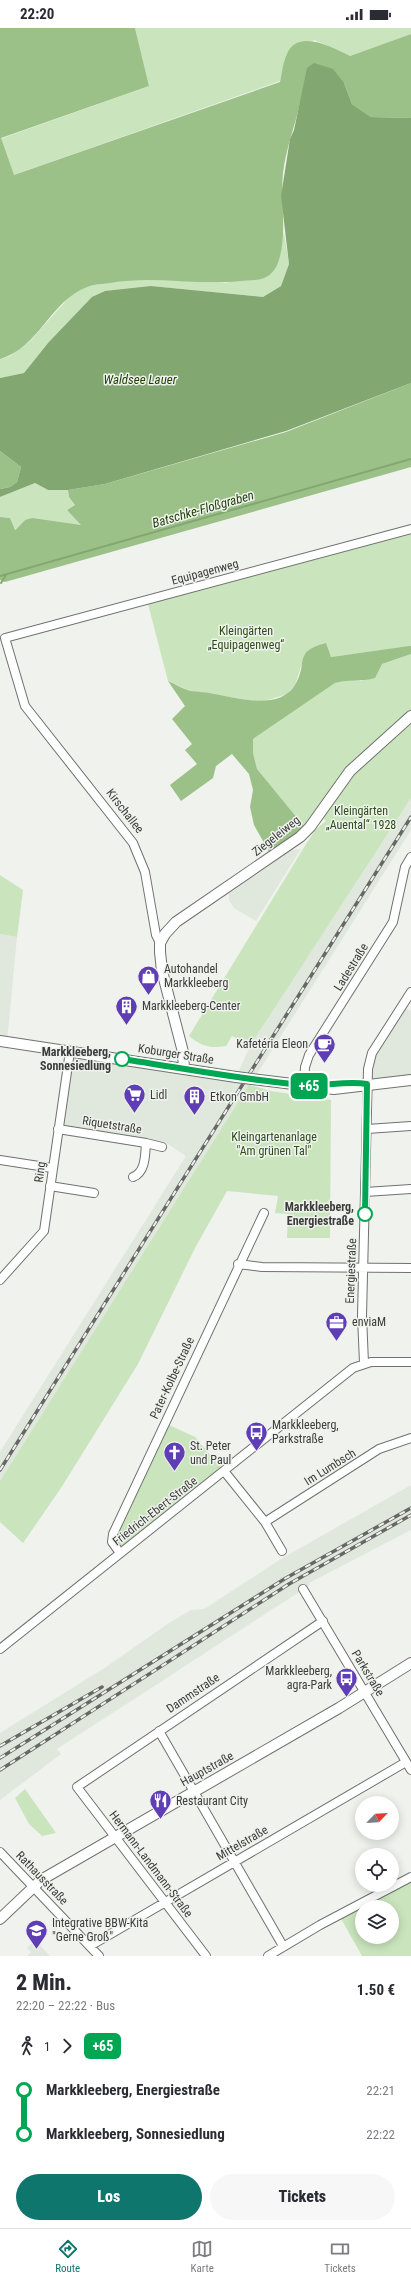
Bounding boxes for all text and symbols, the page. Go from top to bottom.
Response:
text: 22:20 [20,5,54,23]
water label: Waldsee Lauer [103,372,178,387]
water label: Batschke‐Floßgraben [150,487,256,531]
street label: Equipagenweg [170,556,240,588]
park label: Kleingärten „Equipagenweg“ [208,624,284,652]
street label: Kirschallee [103,786,147,836]
park label: Kleingärten „Auental“ 1928 [326,804,396,832]
street label: Ziegeleiweg [249,813,303,859]
street label: Ladestraße [331,940,371,993]
place label: Autohandel Markkleeberg [164,962,228,990]
shop icon: Autohandel Markkleeberg [136,963,162,996]
building icon: Markkleeberg-Center [113,993,139,1026]
place label: Markkleeberg-Center [142,999,241,1013]
cafe icon: Kafetéria Eleon [311,1031,337,1064]
place label: Kafetéria Eleon [236,1037,308,1051]
street label: Koburger Straße [137,1041,215,1067]
place label: Markkleeberg, Sonnesiedlung [40,1045,111,1073]
marker: Markkleeberg, Sonnesiedlung [114,1051,130,1067]
line badge: +65 [286,1073,332,1099]
text: +65 [299,1078,319,1094]
supermarket icon: Lidl [121,1082,147,1115]
building icon: Etkon GmbH [182,1084,208,1117]
place label: Lidl [150,1088,167,1102]
place label: Etkon GmbH [210,1090,269,1104]
street label: Riquetstraße [81,1113,143,1137]
park label: Kleingartenanlage "Am grünen Tal" [231,1130,317,1158]
street label: Ring [32,1161,48,1183]
place label: Markkleeberg, Energiestraße [285,1200,354,1228]
marker: Markkleeberg, Energiestraße [357,1206,373,1222]
street label: Energiestraße [343,1238,359,1304]
office icon: enviaM [324,1309,350,1342]
place label: enviaM [352,1315,386,1329]
street label: Pater-Kolbe-Straße [147,1335,197,1421]
place label: Markkleeberg, Parkstraße [272,1418,339,1446]
bus stop icon: Markkleeberg, Parkstraße [243,1419,269,1452]
place label: St. Peter und Paul [190,1439,231,1467]
church icon: St. Peter und Paul [161,1440,187,1473]
street label: Im Lumbsch [302,1446,358,1488]
street label: Friedrich-Ebert-Straße [110,1474,200,1548]
street label: Parkstraße [349,1647,387,1699]
place label: Markkleeberg, agra-Park [265,1664,333,1692]
bus stop icon: Markkleeberg, agra-Park [334,1665,360,1698]
street label: Dammstraße [164,1670,222,1716]
street label: Hauptstraße [178,1749,236,1789]
restaurant icon: Restaurant City [148,1788,174,1821]
place label: Restaurant City [176,1794,248,1808]
north arrow [355,1796,399,1840]
map controls [355,1796,399,1944]
street label: Hermann-Landmann-Straße [106,1808,196,1920]
street label: Mittelstraße [214,1822,271,1863]
street label: Rathausstraße [13,1848,71,1908]
button: locate [355,1848,399,1892]
button: layers [355,1900,399,1944]
place label: Integrative BBW-Kita "Gerne Groß" [52,1916,149,1944]
school or university icon: Integrative BBW-Kita "Gerne Groß" [24,1917,50,1950]
text: 2 Min. [16,1970,72,1995]
text: 1.50 € [357,1981,395,1999]
text: 22:20 – 22:22 · Bus [16,1998,115,2013]
icon: walk [16,2035,38,2057]
icon: forward [56,2035,78,2057]
text: +65 [92,2038,113,2054]
text: 1 [44,2039,50,2054]
text: Markkleeberg, Energiestraße [46,2081,220,2099]
text: 22:21 [366,2083,395,2098]
text: Markkleeberg, Sonnesiedlung [46,2125,225,2143]
text: 22:22 [366,2127,395,2142]
button: Los [16,2174,202,2220]
button: Tickets [210,2174,395,2220]
tab: Route [55,2238,80,2275]
tab: Karte [191,2238,214,2275]
tab: Tickets [324,2238,356,2275]

